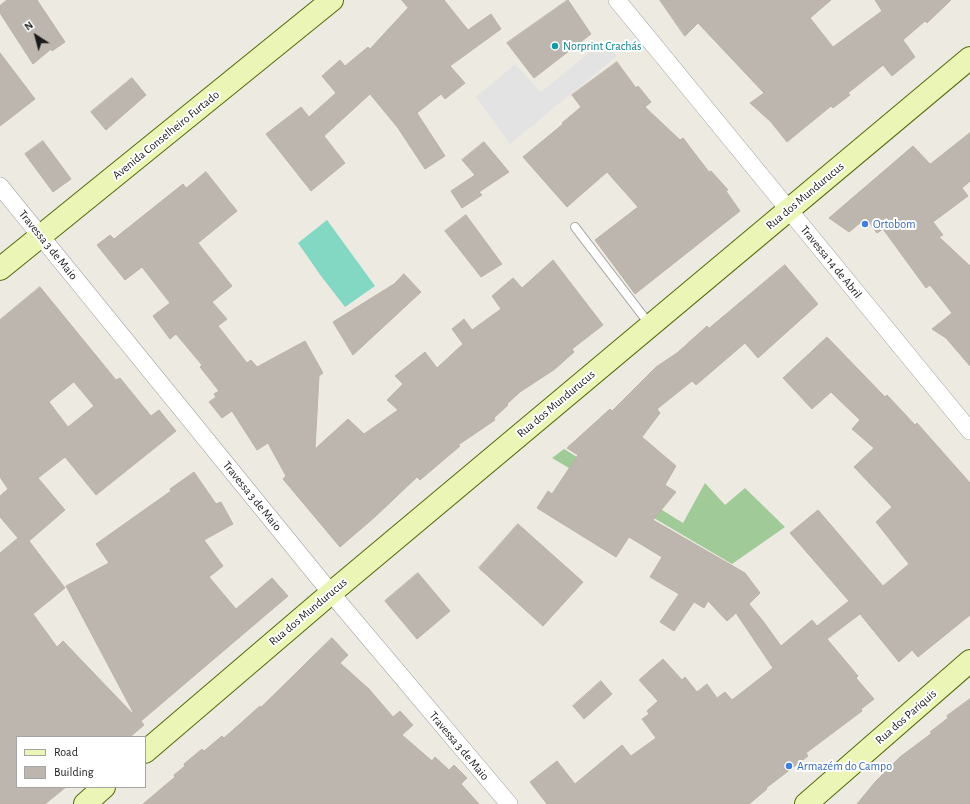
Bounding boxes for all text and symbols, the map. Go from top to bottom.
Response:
north arrow [16,16,56,56]
text: N [22,19,35,33]
place label: Norprint Crachás [563,39,642,53]
marker: Norprint Crachás [550,41,560,51]
street label: Avenida Conselheiro Furtado [110,87,222,183]
street label: Rua dos Mundurucus [763,159,847,233]
street label: Travessa 3 de Maio [16,207,80,283]
place label: Ortobom [873,217,916,231]
marker: Ortobom [860,219,870,229]
street label: Travessa 14 de Abril [797,223,865,301]
street label: Rua dos Mundurucus [514,367,598,441]
street label: Travessa 3 de Maio [220,458,284,534]
street label: Rua dos Mundurucus [266,575,350,649]
street label: Rua dos Pariquis [872,687,940,747]
street label: Travessa 3 de Maio [426,709,492,783]
legend [16,736,146,788]
text: Road [54,746,78,758]
place label: Armazém do Campo [797,759,892,773]
marker: Armazém do Campo [784,761,794,771]
text: Building [54,766,94,778]

